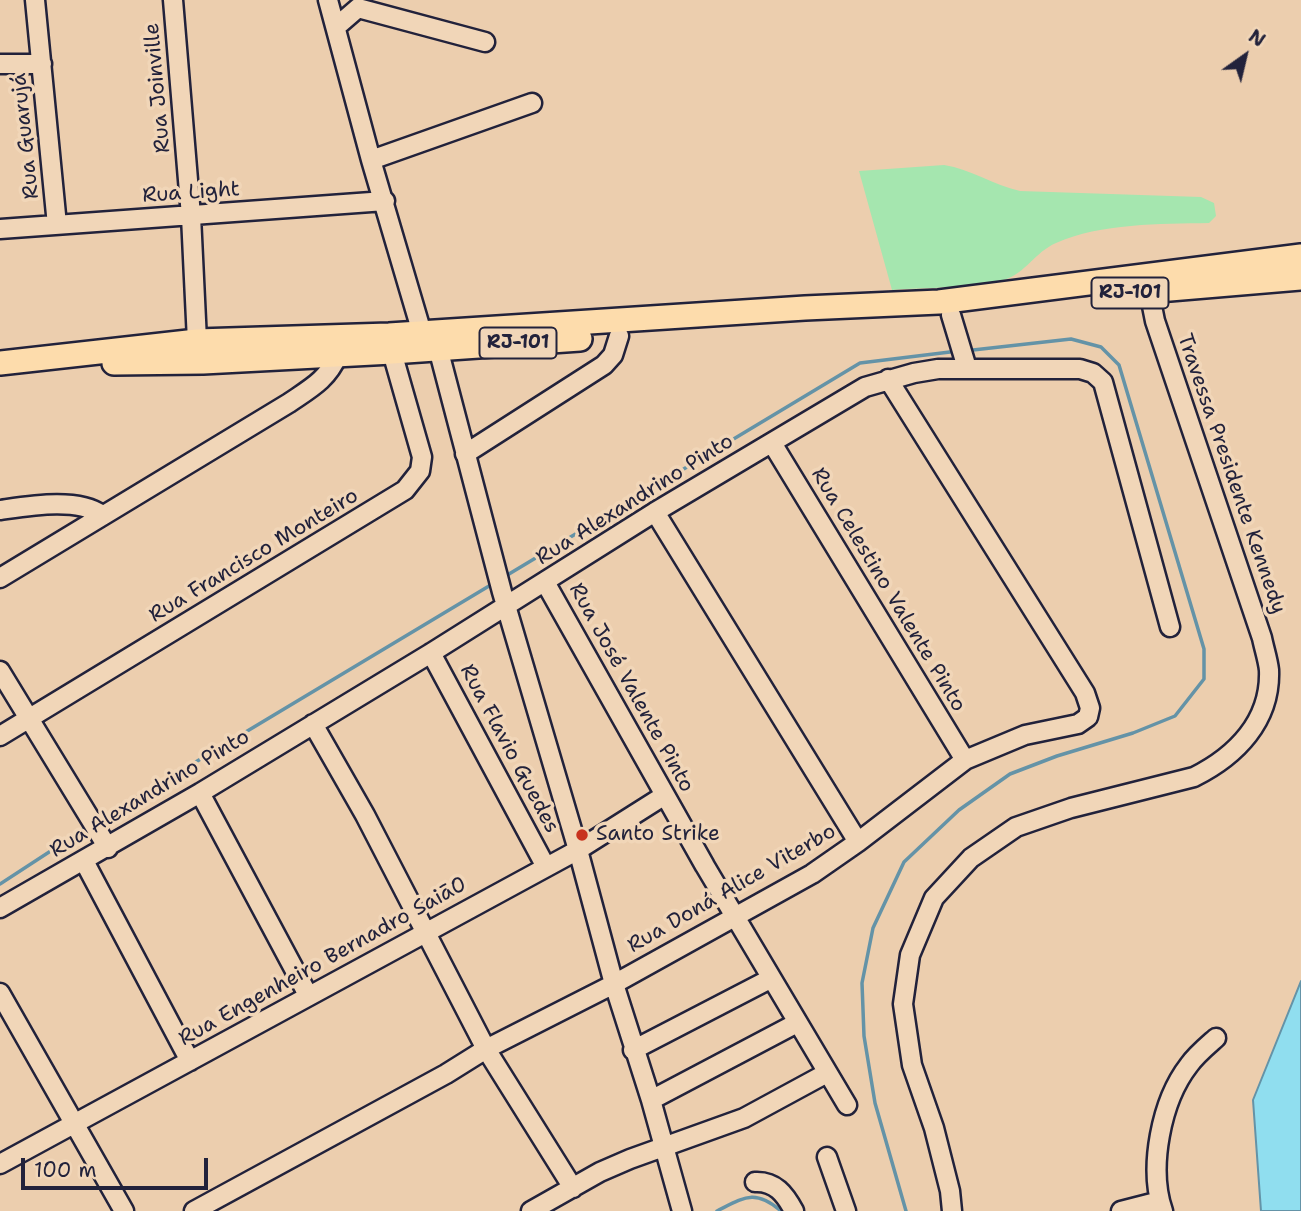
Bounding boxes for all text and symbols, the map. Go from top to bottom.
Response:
north arrow [1210,21,1280,91]
street label: Rua Joinville [140,22,176,154]
text: N [1244,24,1270,53]
street label: Rua Guarujá [7,72,45,200]
street label: Rua Light [141,177,241,209]
road number: RJ-101 [1092,278,1168,308]
road number: RJ-101 [480,328,556,358]
street label: Travessa Presidente Kennedy [1171,331,1291,617]
street label: Rua Alexandrino Pinto [532,429,738,571]
street label: Rua Celestino Valente Pinto [805,463,971,717]
street label: Rua Francisco Monteiro [145,484,363,628]
street label: Rua José Valente Pinto [563,579,699,797]
street label: Rua Flavio Guedes [454,660,564,838]
street label: Rua Alexandrino Pinto [46,724,254,864]
street label: Rua Doná Alice Viterbo [623,819,841,959]
place label: Santo Strike [596,822,720,848]
marker: Santo Strike [574,827,590,843]
street label: Rua Engenheiro Bernadro Saiā0 [175,872,471,1052]
scale bar [24,1144,212,1188]
text: 100 m [34,1156,97,1184]

